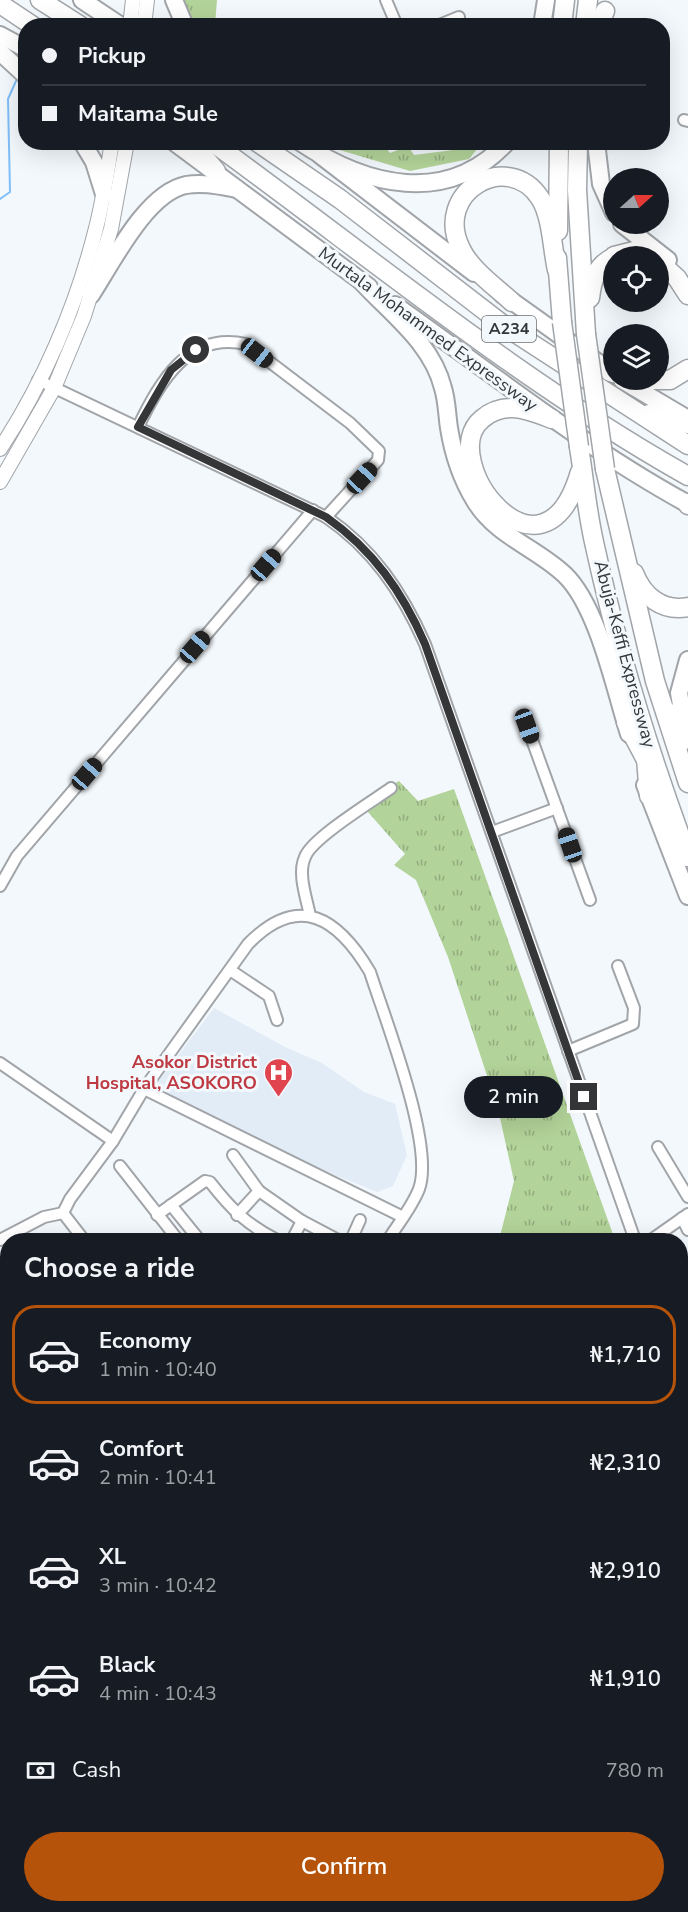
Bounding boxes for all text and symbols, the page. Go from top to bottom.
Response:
text: Pickup [78,41,146,71]
text: Maitama Sule [78,99,218,129]
north arrow [603,168,669,234]
map controls [603,168,669,390]
street label: Murtala Mohammed Expressway [314,241,543,417]
button: locate [603,246,669,312]
road number: A234 [482,316,536,342]
button: layers [603,324,669,390]
car [237,335,277,371]
route start [182,336,209,363]
car [343,459,381,497]
car [247,546,285,584]
street label: Abuja-Keffi Expressway [588,558,662,751]
car [176,628,214,666]
car [512,706,542,746]
car [68,755,106,793]
car [556,825,584,865]
place label: Asokor District Hospital, ASOKORO [86,1050,257,1095]
hospital icon: Asokor District Hospital, ASOKORO [262,1056,294,1098]
callout: 2 min [464,1076,563,1118]
text: 2 min [488,1083,539,1110]
route end [570,1083,597,1110]
text: Choose a ride [24,1250,195,1287]
text: Economy [99,1326,191,1356]
icon: car [27,1328,81,1382]
text: ₦1,710 [590,1340,661,1370]
text: 1 min · 10:40 [99,1356,217,1383]
text: Comfort [99,1434,183,1464]
icon: car [27,1436,81,1490]
text: ₦2,310 [590,1448,661,1478]
text: 2 min · 10:41 [99,1464,217,1491]
text: XL [99,1542,126,1572]
icon: car [27,1544,81,1598]
text: ₦2,910 [590,1556,661,1586]
text: 3 min · 10:42 [99,1572,217,1599]
text: Black [99,1650,155,1680]
icon: car [27,1652,81,1706]
text: ₦1,910 [590,1664,661,1694]
text: 4 min · 10:43 [99,1680,217,1707]
icon: cash [24,1754,57,1787]
text: Cash [72,1755,121,1785]
text: 780 m [606,1757,664,1784]
button: Confirm [24,1832,664,1901]

